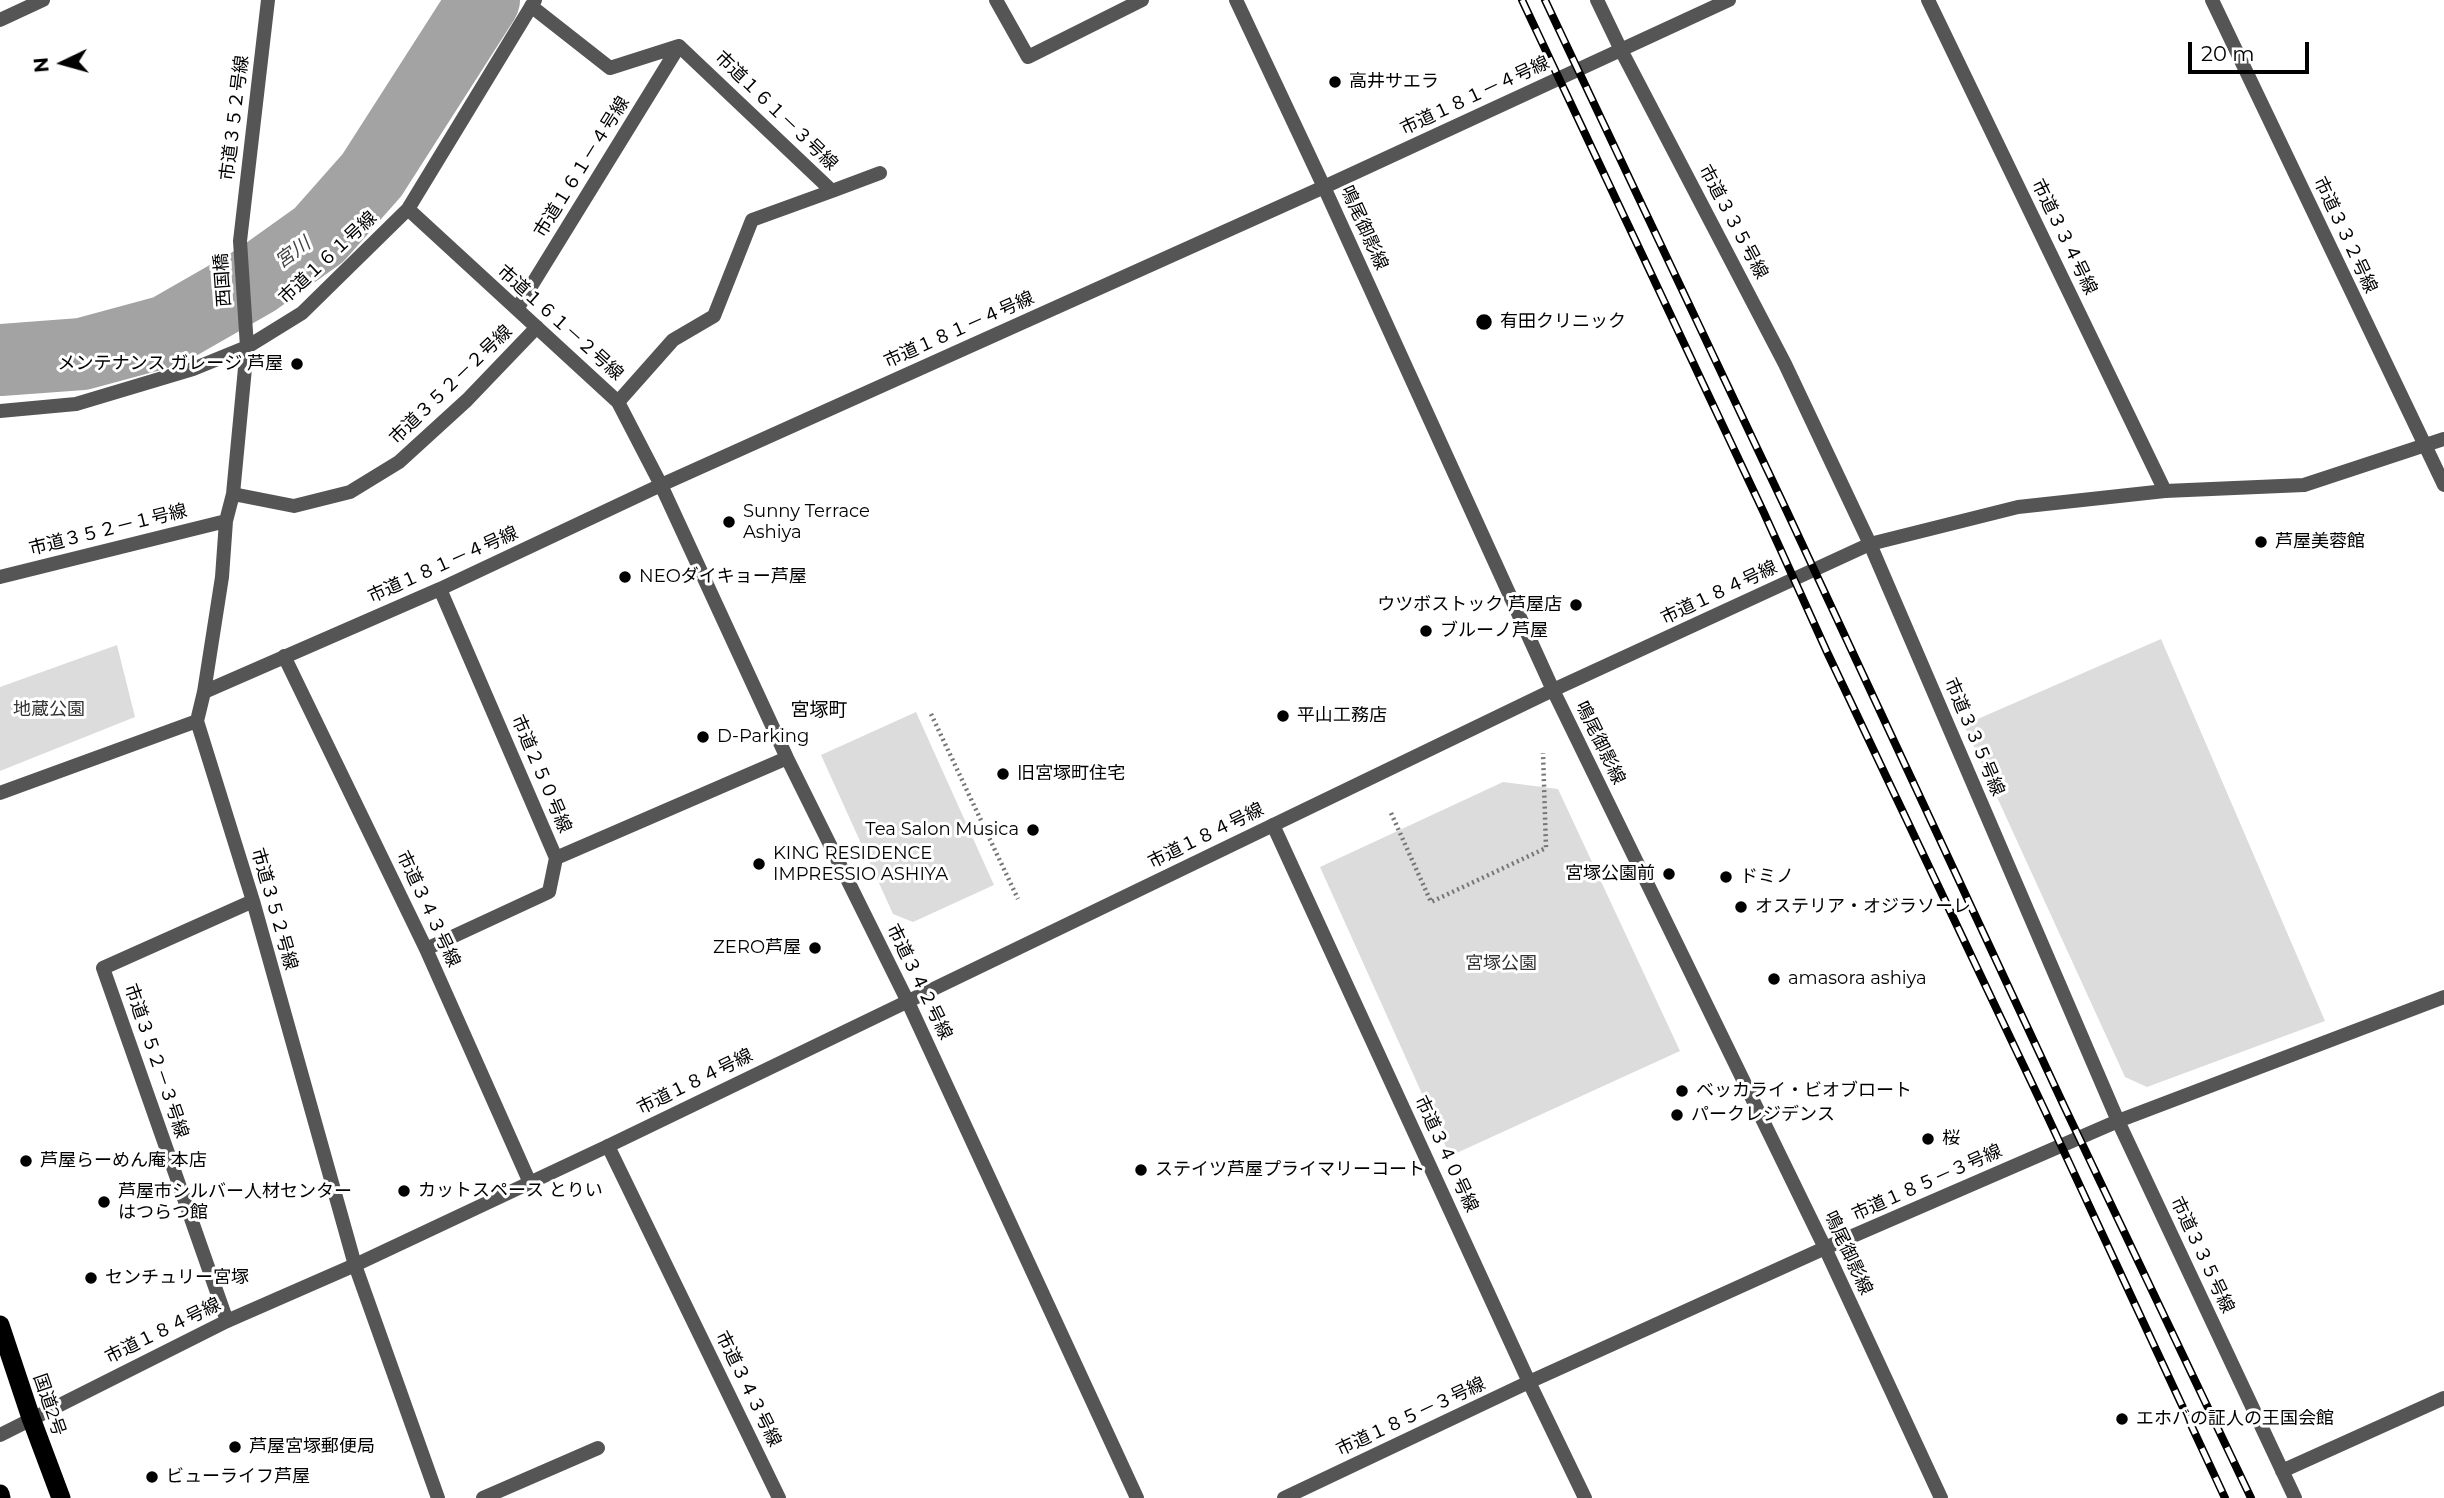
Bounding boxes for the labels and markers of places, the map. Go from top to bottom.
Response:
place label: 高井サエラ [1349,71,1439,93]
marker: 高井サエラ [1327,74,1343,90]
place label: 有田クリニック [1500,311,1626,333]
marker: 有田クリニック [1474,312,1494,332]
place label: メンテナンス ガレージ 芦屋 [58,353,283,375]
marker: メンテナンス ガレージ 芦屋 [289,356,305,372]
place label: Sunny Terrace Ashiya [743,501,870,544]
marker: Sunny Terrace Ashiya [721,514,737,530]
place label: 芦屋美蓉館 [2275,531,2365,553]
marker: 芦屋美蓉館 [2253,534,2269,550]
place label: NEOダイキョー芦屋 [639,566,807,588]
marker: NEOダイキョー芦屋 [617,569,633,585]
place label: ウツボストック 芦屋店 [1377,594,1562,616]
marker: ウツボストック 芦屋店 [1568,597,1584,613]
place label: ブルーノ芦屋 [1440,620,1548,642]
marker: ブルーノ芦屋 [1418,623,1434,639]
place label: 平山工務店 [1297,705,1387,727]
marker: 平山工務店 [1275,708,1291,724]
place label: D-Parking [717,726,809,748]
marker: D-Parking [695,729,711,745]
place label: 旧宮塚町住宅 [1017,763,1125,785]
marker: 旧宮塚町住宅 [995,766,1011,782]
place label: Tea Salon Musica [865,819,1019,841]
marker: Tea Salon Musica [1025,822,1041,838]
place label: KING RESIDENCE IMPRESSIO ASHIYA [773,843,948,886]
marker: KING RESIDENCE IMPRESSIO ASHIYA [751,856,767,872]
place label: 宮塚公園前 [1565,863,1655,885]
marker: 宮塚公園前 [1661,866,1677,882]
place label: ドミノ [1740,866,1794,888]
marker: ドミノ [1718,869,1734,885]
place label: オステリア・オジラソーレ [1755,896,1971,918]
marker: オステリア・オジラソーレ [1733,899,1749,915]
place label: ZERO芦屋 [713,937,801,959]
marker: ZERO芦屋 [807,940,823,956]
place label: amasora ashiya [1788,968,1927,990]
marker: amasora ashiya [1766,971,1782,987]
place label: ベッカライ・ビオブロート [1696,1080,1912,1102]
marker: ベッカライ・ビオブロート [1674,1083,1690,1099]
place label: パークレジデンス [1691,1104,1835,1126]
marker: パークレジデンス [1669,1107,1685,1123]
place label: 桜 [1942,1128,1960,1150]
marker: 桜 [1920,1131,1936,1147]
place label: 芦屋らーめん庵 本店 [40,1150,207,1172]
marker: 芦屋らーめん庵 本店 [18,1153,34,1169]
place label: ステイツ芦屋プライマリーコート [1155,1159,1425,1181]
marker: ステイツ芦屋プライマリーコート [1133,1162,1149,1178]
place label: カットスペース とりい [418,1180,603,1202]
place label: 芦屋市シルバー人材センター はつらつ館 [118,1181,352,1224]
marker: カットスペース とりい [396,1183,412,1199]
marker: 芦屋市シルバー人材センター はつらつ館 [96,1194,112,1210]
place label: センチュリー宮塚 [105,1267,249,1289]
marker: センチュリー宮塚 [83,1270,99,1286]
place label: エホバの証人の王国会館 [2136,1408,2334,1430]
marker: エホバの証人の王国会館 [2114,1411,2130,1427]
place label: 芦屋宮塚郵便局 [249,1436,375,1458]
marker: 芦屋宮塚郵便局 [227,1439,243,1455]
place label: ビューライフ芦屋 [166,1466,310,1488]
marker: ビューライフ芦屋 [144,1469,160,1485]

